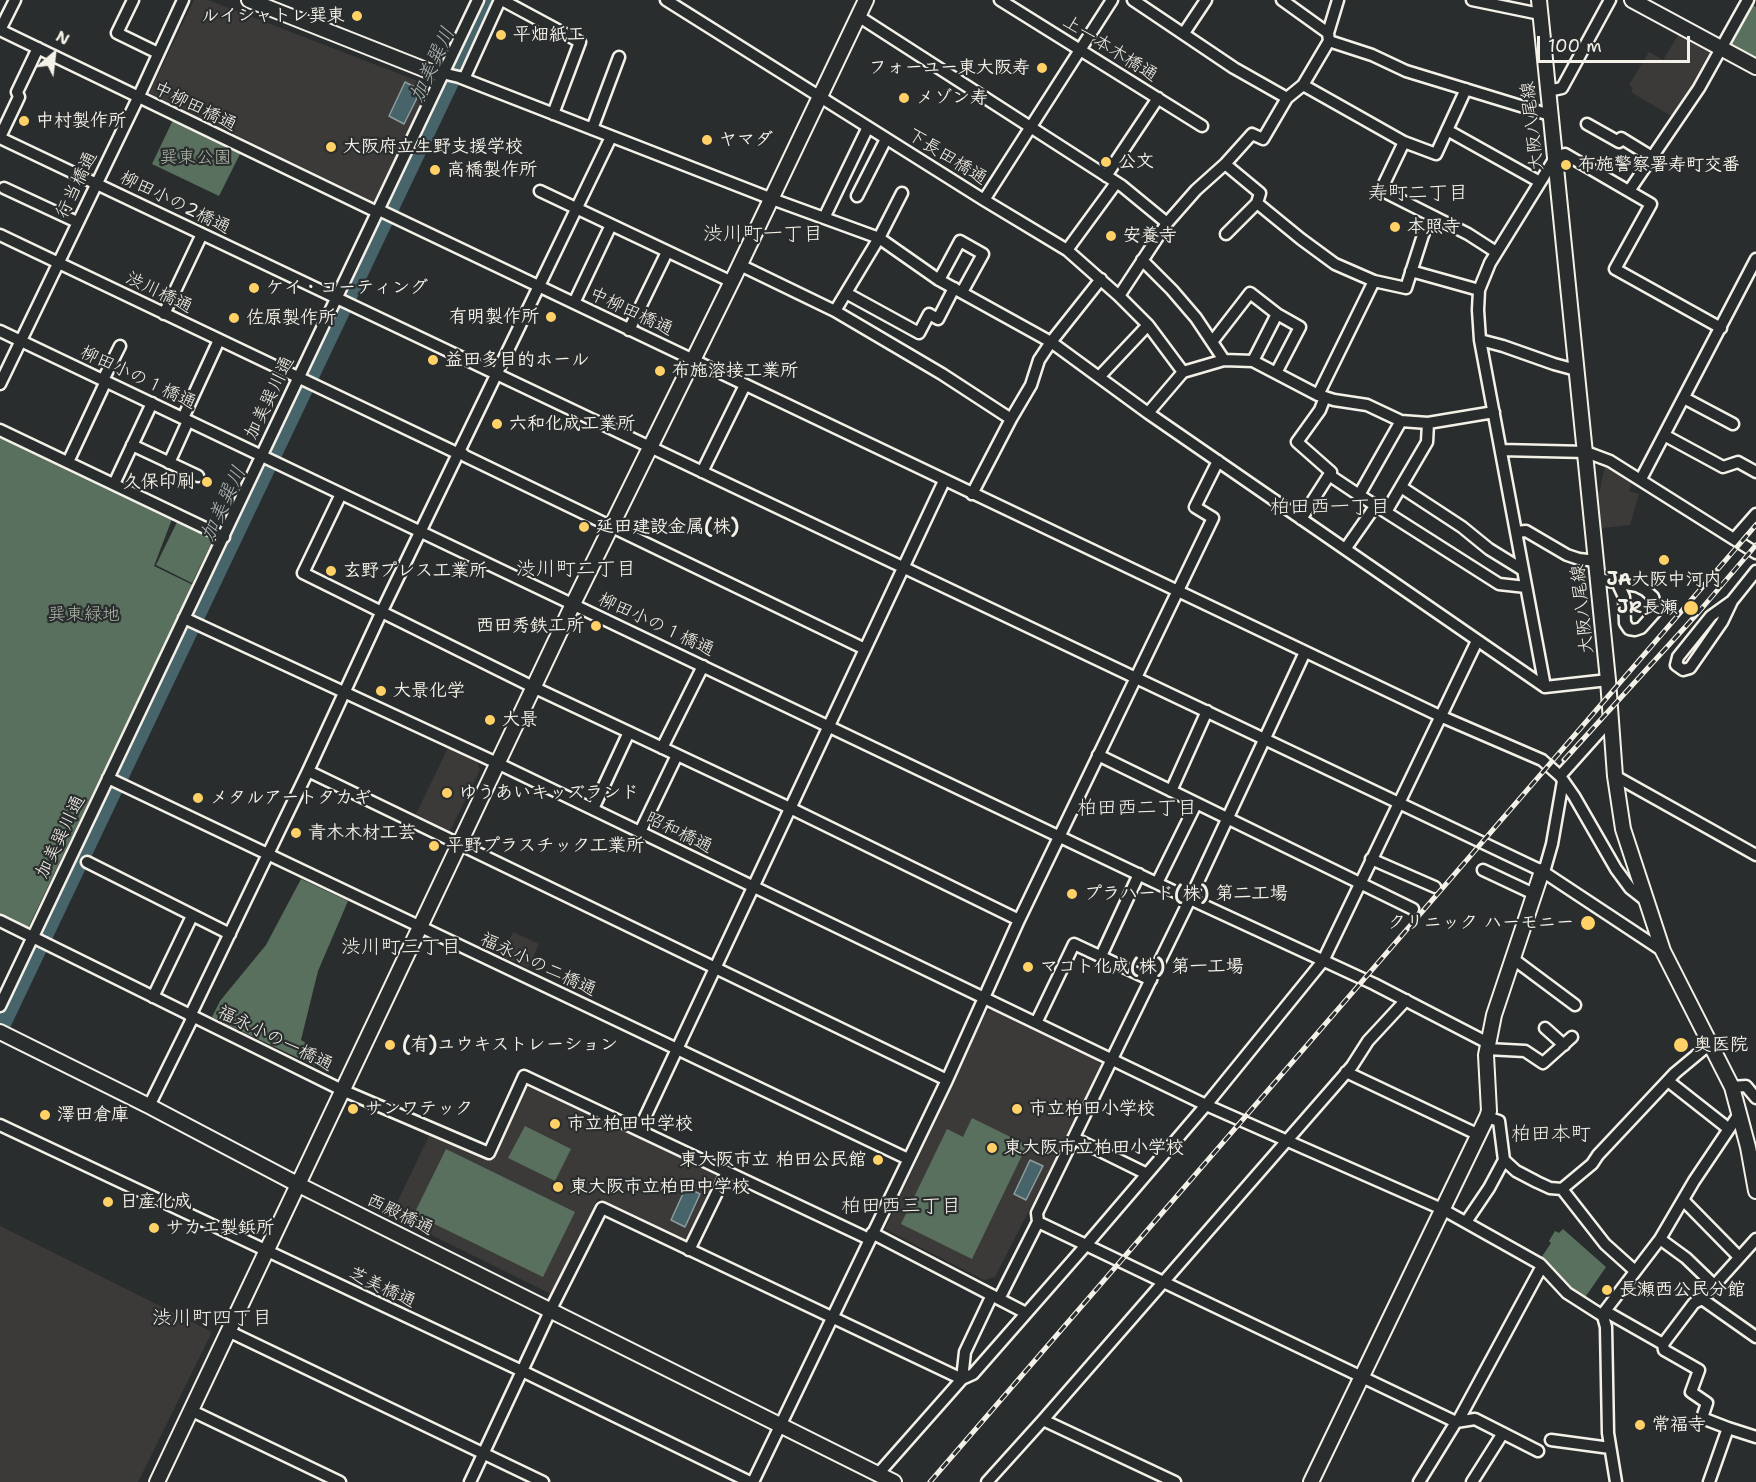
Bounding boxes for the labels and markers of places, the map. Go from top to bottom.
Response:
place label: ルイシャトレ巽東 [201,5,345,27]
marker: ルイシャトレ巽東 [350,9,364,23]
place label: 平畑紙工 [513,24,585,46]
marker: 平畑紙工 [494,28,508,42]
place label: フォーユー東大阪寿 [869,57,1030,79]
marker: フォーユー東大阪寿 [1035,61,1049,75]
place label: メゾン寿 [916,87,988,109]
marker: メゾン寿 [897,91,911,105]
place label: 中村製作所 [36,110,126,132]
marker: 中村製作所 [17,114,31,128]
place label: ヤマダ [719,129,773,151]
marker: ヤマダ [700,133,714,147]
place label: 大阪府立生野支援学校 [343,136,523,158]
marker: 大阪府立生野支援学校 [324,140,338,154]
place label: 公文 [1118,151,1154,173]
place label: 布施警察署寿町交番 [1578,154,1740,176]
marker: 公文 [1099,155,1113,169]
marker: 布施警察署寿町交番 [1559,158,1573,172]
place label: 高橋製作所 [447,159,537,181]
marker: 高橋製作所 [428,163,442,177]
place label: 本照寺 [1407,216,1461,238]
marker: 本照寺 [1388,220,1402,234]
place label: 安養寺 [1123,225,1177,247]
marker: 安養寺 [1104,229,1118,243]
place label: ケイ・コーティング [266,277,428,299]
marker: ケイ・コーティング [247,281,261,295]
place label: 有明製作所 [449,306,539,328]
place label: 佐原製作所 [246,307,336,329]
marker: 有明製作所 [544,310,558,324]
marker: 佐原製作所 [227,311,241,325]
place label: 益田多目的ホール [445,349,589,371]
marker: 益田多目的ホール [426,353,440,367]
place label: 布施溶接工業所 [672,360,798,382]
marker: 布施溶接工業所 [653,364,667,378]
place label: 六和化成工業所 [509,413,635,435]
marker: 六和化成工業所 [490,417,504,431]
place label: 久保印刷 [123,471,195,493]
marker: 久保印刷 [200,475,214,489]
place label: 延田建設金属(株) [596,516,739,538]
marker: 延田建設金属(株) [577,520,591,534]
marker: JA大阪中河内 [1657,553,1671,567]
place label: 玄野プレス工業所 [343,560,487,582]
marker: 玄野プレス工業所 [324,564,338,578]
place label: JA大阪中河内 [1606,569,1722,591]
place label: JR長瀬 [1617,597,1678,619]
marker: JR長瀬 [1682,599,1700,617]
place label: 西田秀鉄工所 [476,615,584,637]
marker: 西田秀鉄工所 [589,619,603,633]
place label: 大景化学 [393,680,465,702]
marker: 大景化学 [374,684,388,698]
place label: 大景 [502,709,538,731]
marker: 大景 [483,713,497,727]
place label: ゆうあいキッズランド [459,782,639,804]
marker: ゆうあいキッズランド [440,786,454,800]
place label: メタルアートタカギ [210,787,371,809]
marker: メタルアートタカギ [191,791,205,805]
place label: 青木木材工芸 [308,822,416,844]
marker: 青木木材工芸 [289,826,303,840]
place label: 平野プラスチック工業所 [446,835,644,857]
marker: 平野プラスチック工業所 [427,839,441,853]
place label: プラハード(株) 第二工場 [1084,883,1287,905]
marker: プラハード(株) 第二工場 [1065,887,1079,901]
place label: クリニック ハーモニー [1388,912,1574,934]
marker: クリニック ハーモニー [1579,914,1597,932]
place label: マコト化成(株) 第一工場 [1040,956,1243,978]
marker: マコト化成(株) 第一工場 [1021,960,1035,974]
place label: (有)ユウキストレーション [402,1034,618,1056]
place label: 奥医院 [1694,1034,1748,1056]
marker: 奥医院 [1672,1036,1690,1054]
marker: (有)ユウキストレーション [383,1038,397,1052]
place label: サンワテック [365,1098,473,1120]
place label: 市立柏田小学校 [1029,1098,1155,1120]
marker: サンワテック [346,1102,360,1116]
marker: 市立柏田小学校 [1010,1102,1024,1116]
place label: 澤田倉庫 [57,1104,129,1126]
marker: 澤田倉庫 [38,1108,52,1122]
place label: 市立柏田中学校 [567,1113,693,1135]
marker: 市立柏田中学校 [548,1117,562,1131]
place label: 東大阪市立柏田小学校 [1004,1137,1184,1159]
marker: 東大阪市立柏田小学校 [985,1141,999,1155]
place label: 東大阪市立 柏田公民館 [680,1149,866,1171]
marker: 東大阪市立 柏田公民館 [871,1153,885,1167]
place label: 東大阪市立柏田中学校 [570,1176,750,1198]
marker: 東大阪市立柏田中学校 [551,1180,565,1194]
place label: 日産化成 [120,1191,192,1213]
marker: 日産化成 [101,1195,115,1209]
place label: サカエ製鋲所 [166,1217,274,1239]
marker: サカエ製鋲所 [147,1221,161,1235]
place label: 長瀬西公民分館 [1619,1279,1745,1301]
marker: 長瀬西公民分館 [1600,1283,1614,1297]
place label: 常福寺 [1652,1414,1706,1436]
marker: 常福寺 [1633,1418,1647,1432]

